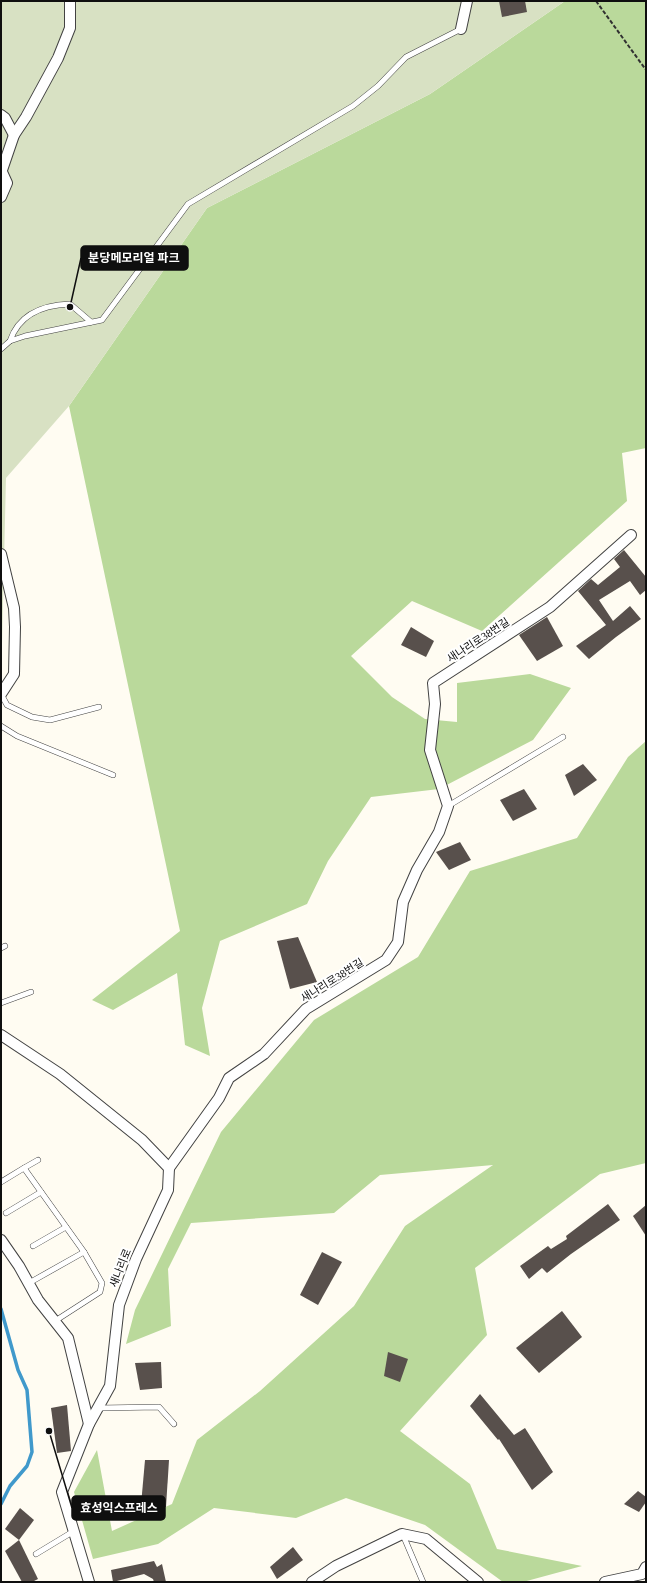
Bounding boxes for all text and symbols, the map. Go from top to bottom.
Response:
callout: 분당메모리얼 파크 [81,246,188,270]
text: 분당메모리얼 파크 [88,251,180,265]
street label: 새나리로38번길 [445,615,511,665]
street label: 새나리로38번길 [298,956,366,1004]
street label: 새나리로 [107,1247,133,1289]
callout: 효성익스프레스 [72,1496,165,1520]
text: 효성익스프레스 [80,1501,158,1515]

